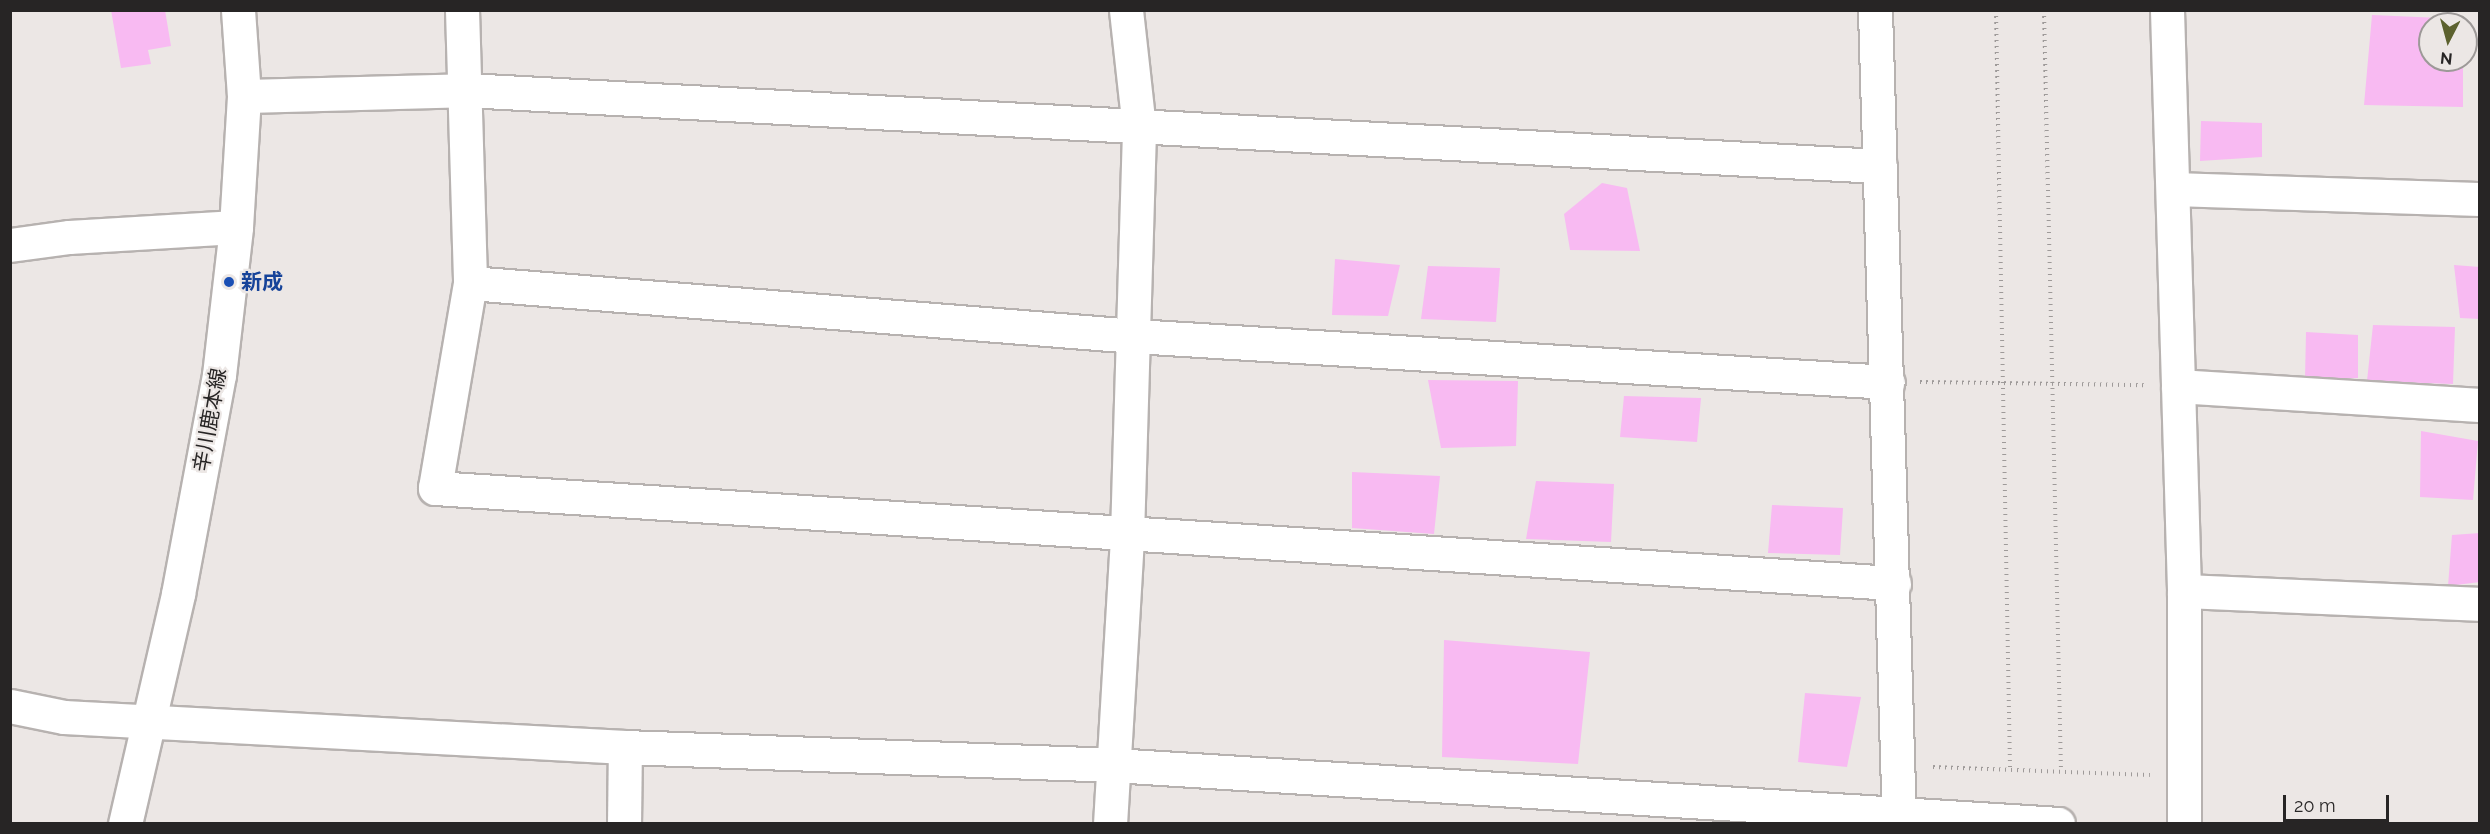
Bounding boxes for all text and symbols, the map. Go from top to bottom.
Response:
north arrow [2418,12,2478,72]
text: N [2439,48,2453,68]
place label: 新成 [241,269,283,295]
marker: 新成 [222,275,236,289]
street label: 辛川鹿本線 [188,366,232,474]
scale bar [2286,783,2392,821]
text: 20 m [2294,795,2336,816]

